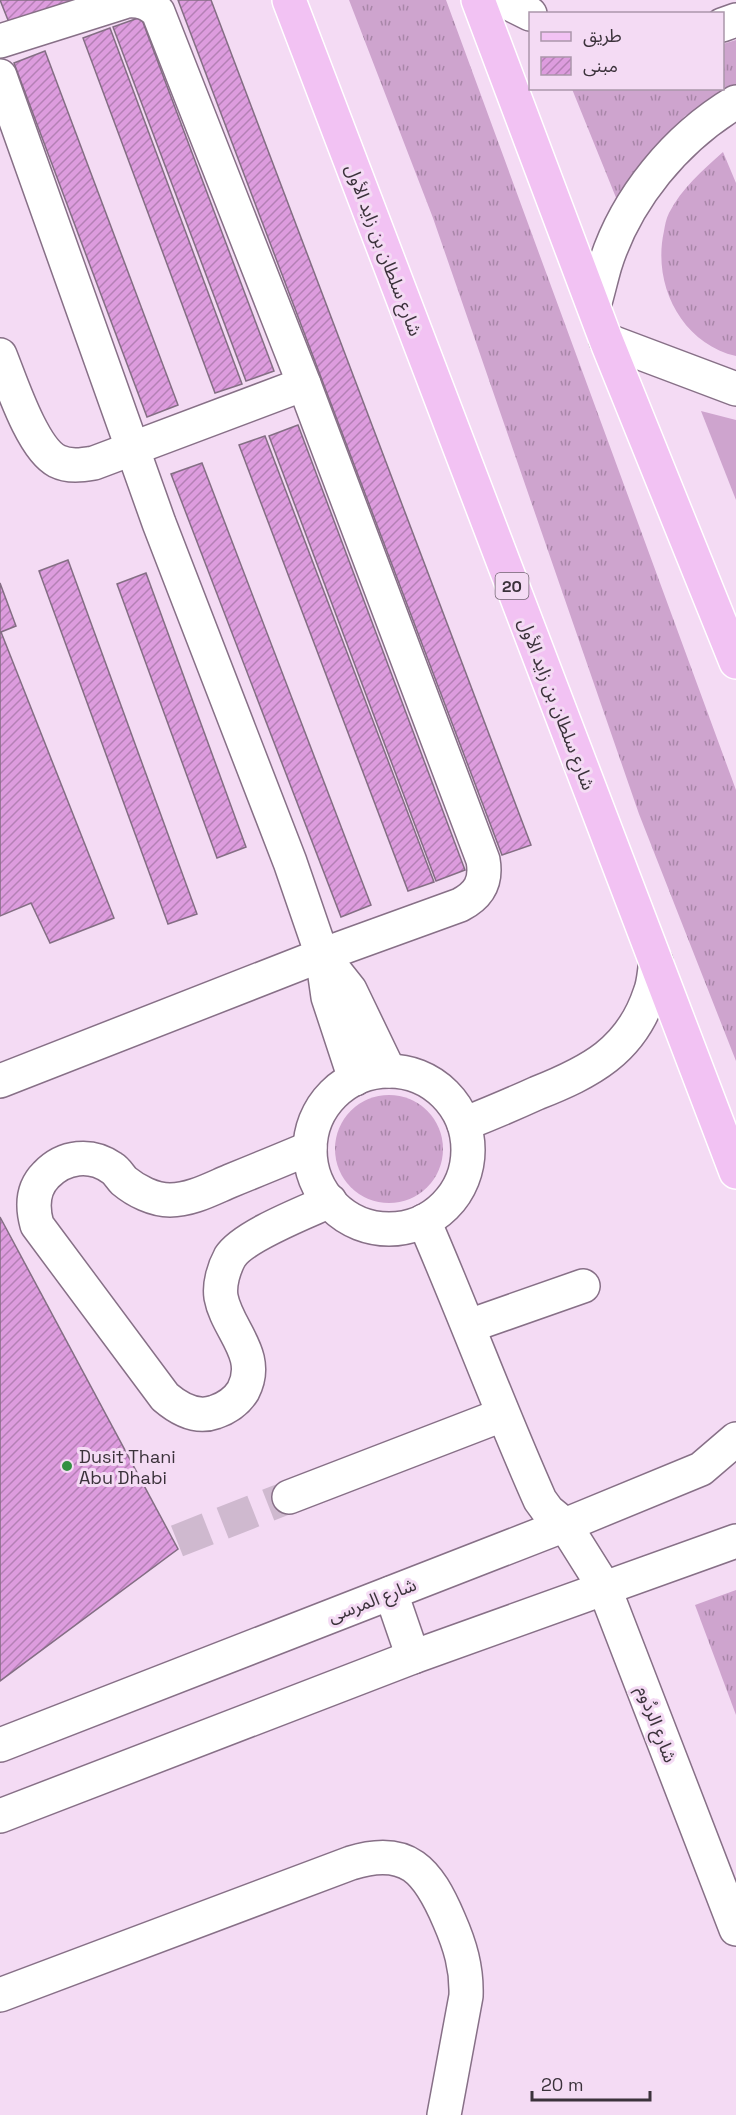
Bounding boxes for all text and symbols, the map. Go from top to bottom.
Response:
legend [529,12,724,90]
text: طريق [583,24,622,47]
text: مبنى [583,54,618,77]
street label: شارع سلطان بن زايد الأول [338,161,427,340]
road number: 20 [496,573,528,599]
street label: شارع سلطان بن زايد الأول [511,615,600,794]
place label: Dusit Thani Abu Dhabi [79,1445,176,1489]
marker: Dusit Thani Abu Dhabi [60,1459,74,1473]
street label: شارع المرسى [324,1573,421,1630]
street label: شارع الردُوم [629,1682,682,1767]
scale bar [532,2064,650,2102]
text: 20 m [541,2073,584,2096]

